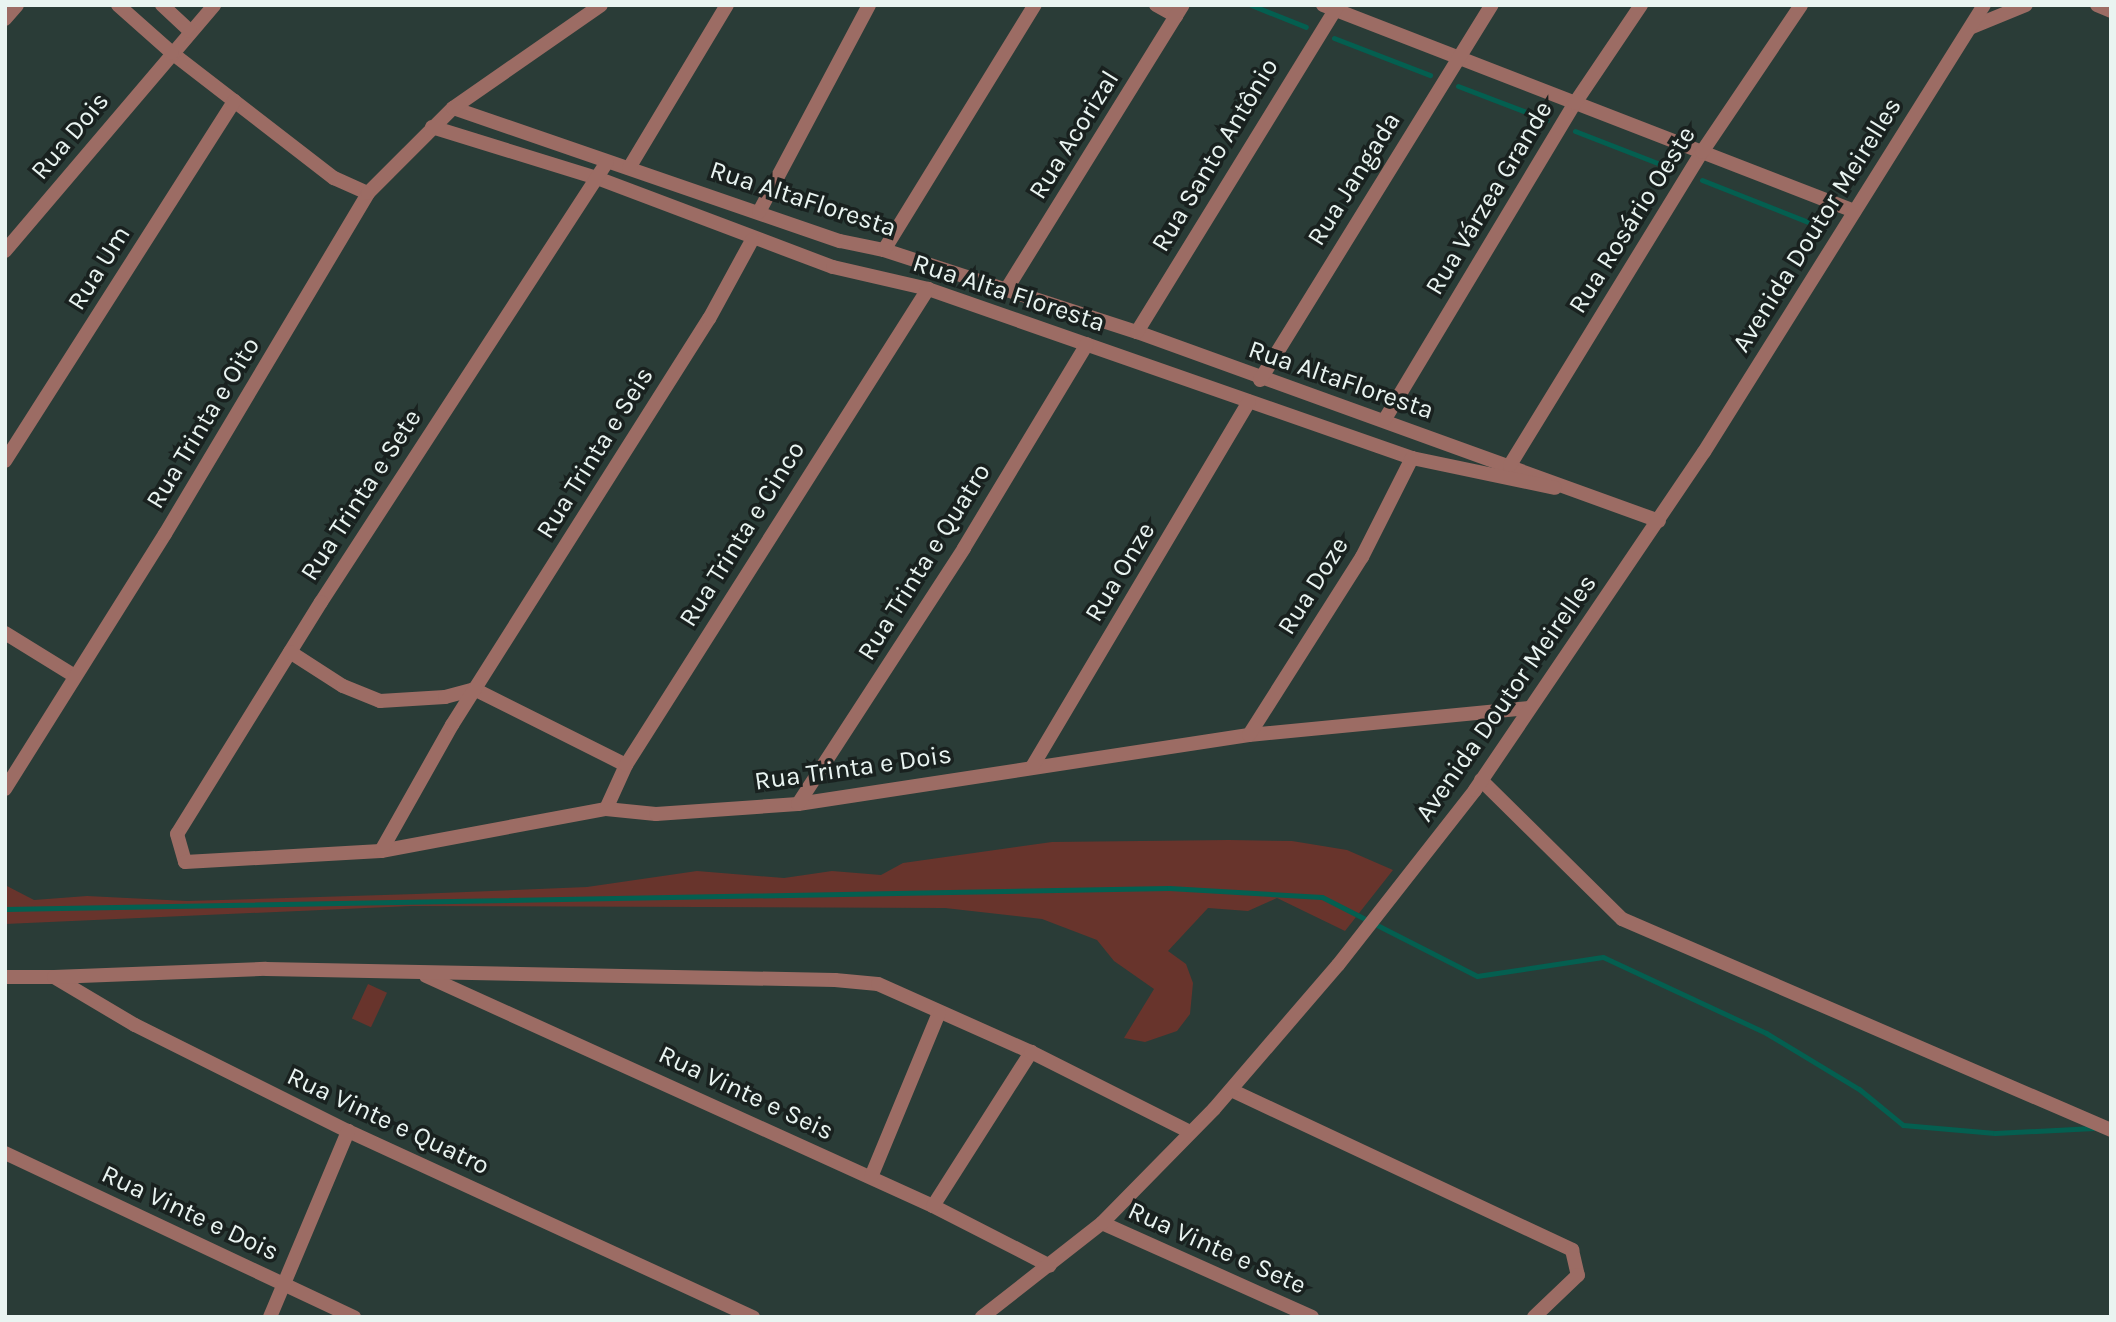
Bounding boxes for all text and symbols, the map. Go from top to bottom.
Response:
street label: Rua Santo Antônio [1145,53,1285,257]
street label: Rua Acorizal [1022,65,1126,205]
street label: Rua Dois [24,86,116,186]
street label: Avenida Doutor Meirelles [1726,92,1908,358]
street label: Rua Várzea Grande [1419,95,1559,301]
street label: Rua Jangada [1301,107,1407,251]
street label: Rua Rosário Oeste [1562,121,1702,319]
street label: Rua AltaFloresta [706,154,900,244]
street label: Rua Um [61,220,137,316]
street label: Rua Alta Floresta [909,247,1109,339]
street label: Rua Trinta e Oito [140,332,266,514]
street label: Rua AltaFloresta [1244,334,1438,426]
street label: Rua Trinta e Seis [530,361,660,545]
street label: Rua Trinta e Sete [294,403,428,587]
street label: Rua Trinta e Cinco [672,435,812,633]
street label: Rua Trinta e Quatro [851,458,997,666]
street label: Rua Onze [1078,517,1162,627]
street label: Rua Doze [1271,531,1355,641]
street label: Avenida Doutor Meirelles [1409,569,1603,827]
street label: Rua Trinta e Dois [752,739,954,797]
street label: Rua Vinte e Seis [654,1039,838,1147]
street label: Rua Vinte e Quatro [282,1060,494,1182]
street label: Rua Vinte e Dois [96,1158,284,1268]
street label: Rua Vinte e Sete [1123,1195,1311,1301]

